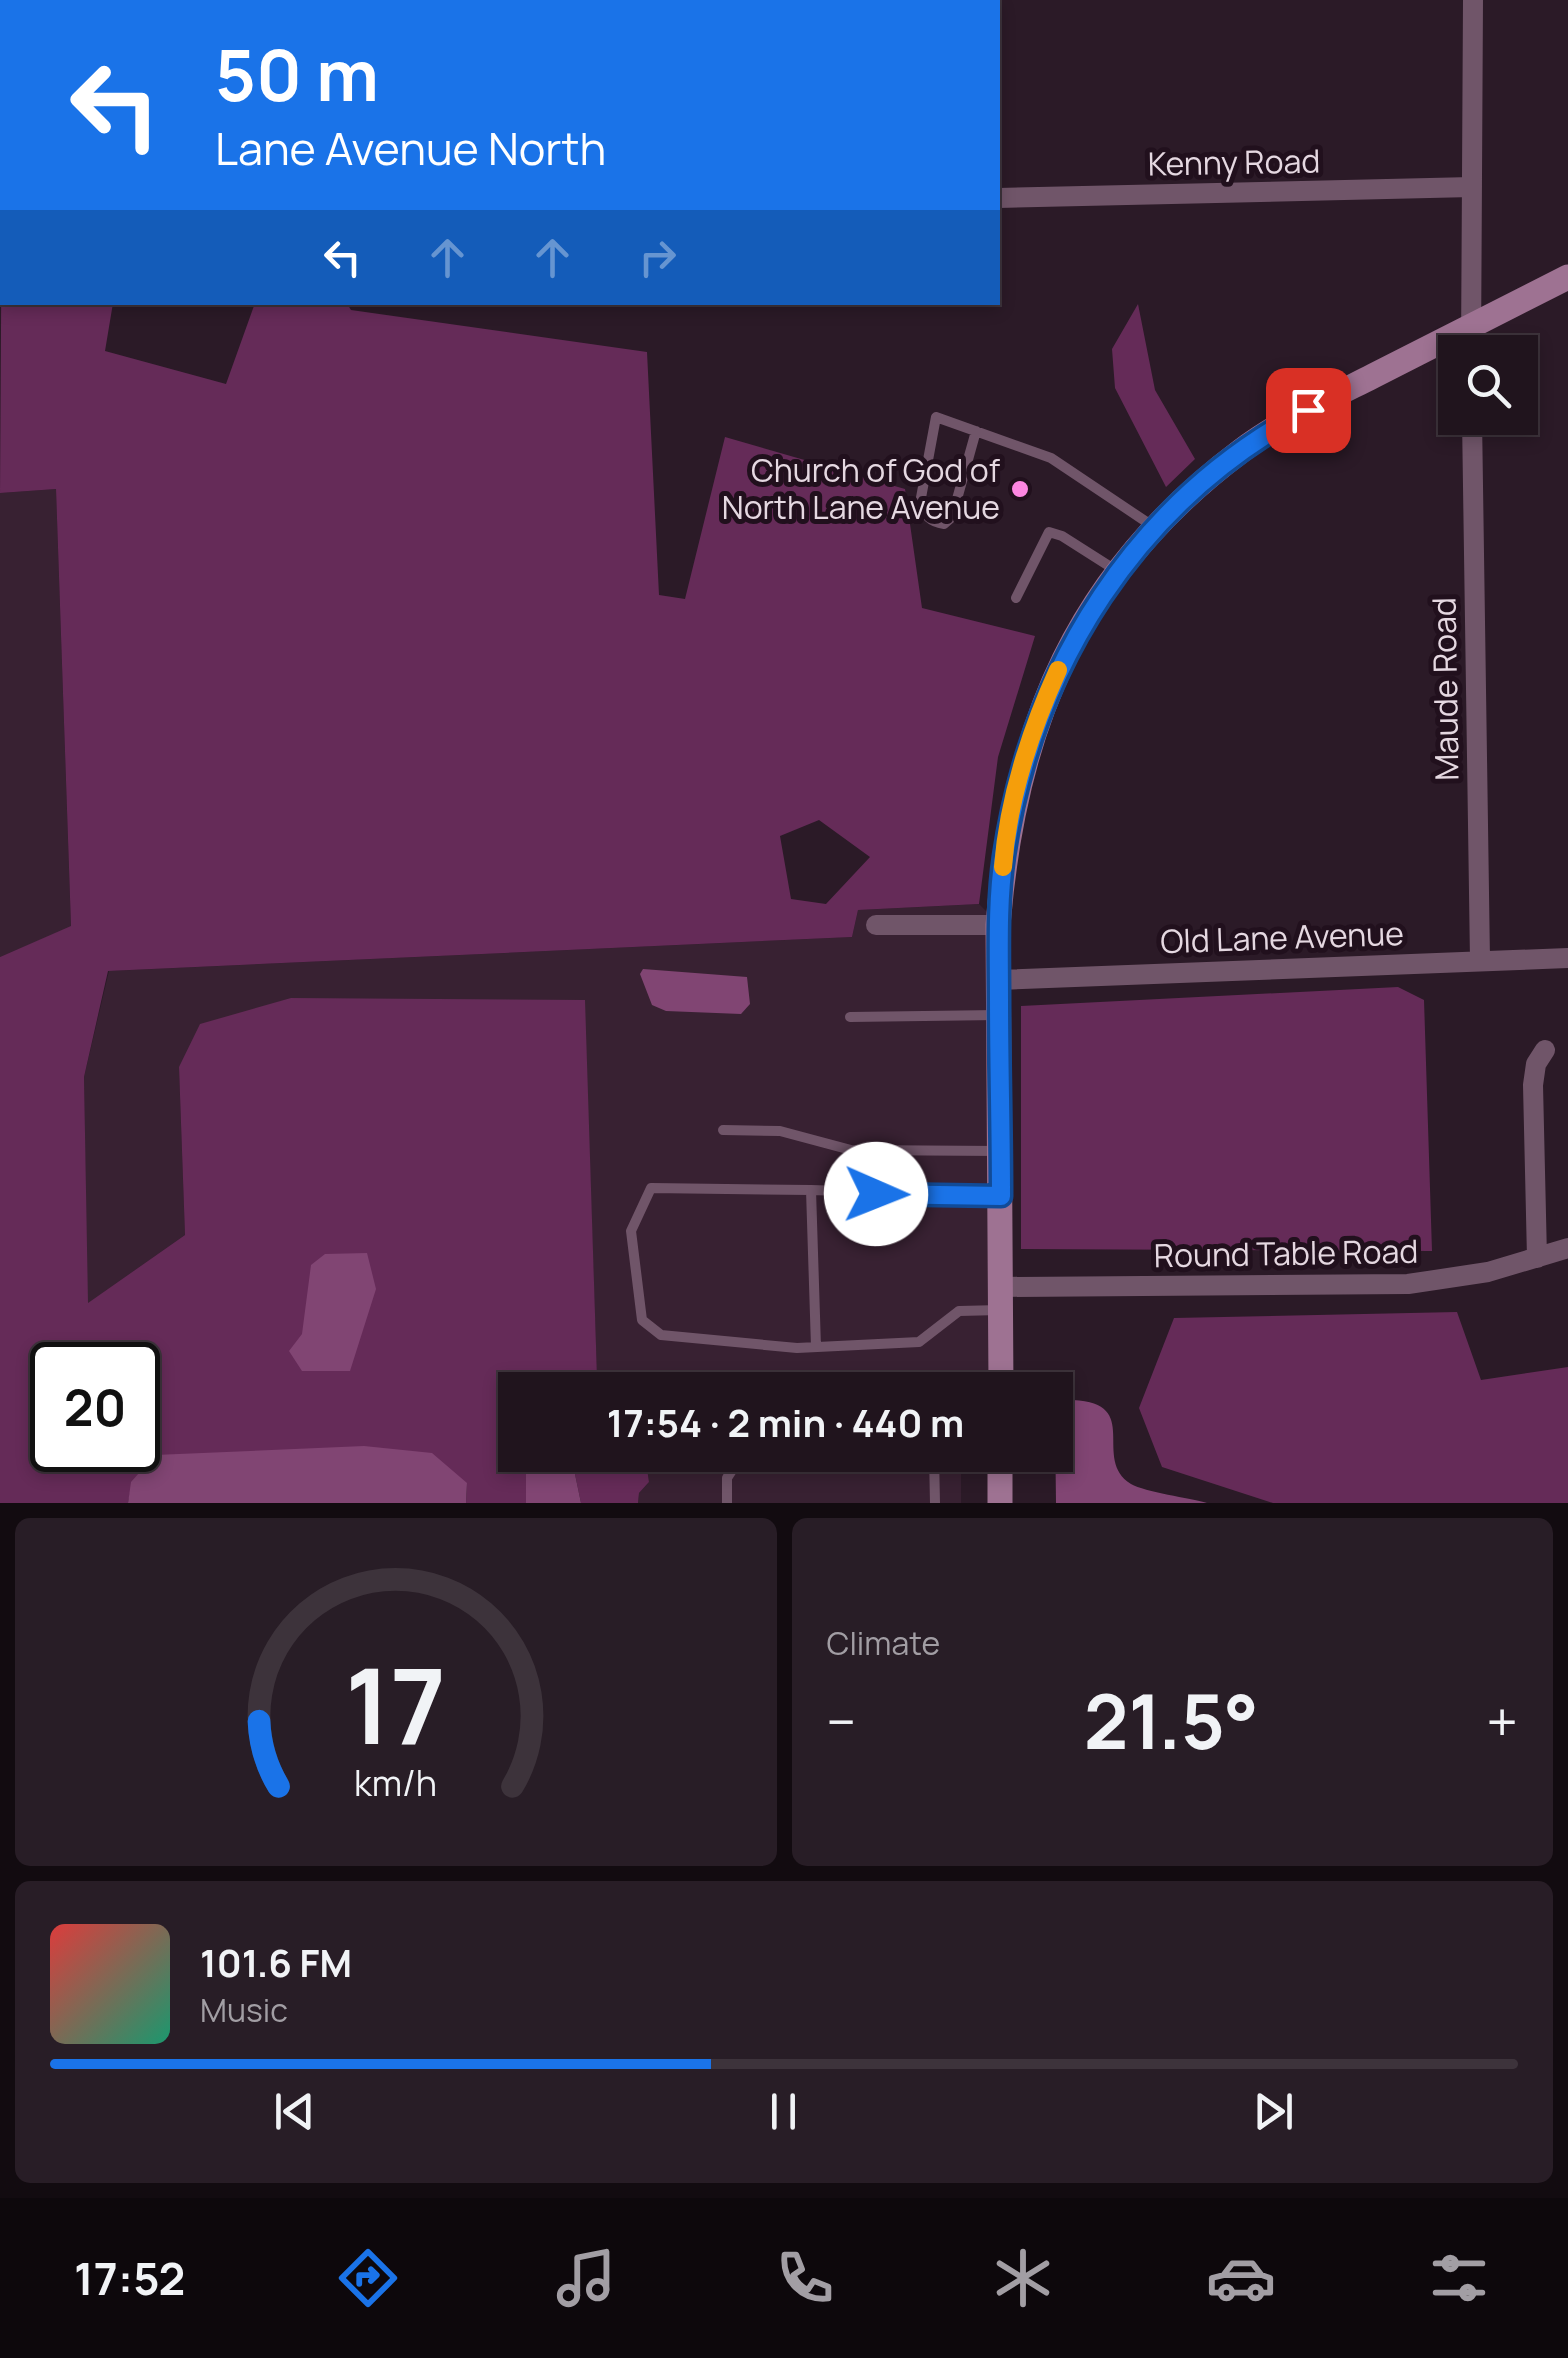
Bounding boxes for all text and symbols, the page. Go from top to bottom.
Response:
text: 50 m [215,26,379,122]
icon: left [50,40,180,170]
text: Lane Avenue North [215,117,606,179]
street label: Kenny Road [1147,138,1321,186]
icon: left [315,230,370,285]
icon: ahead [420,230,475,285]
icon: ahead [525,230,580,285]
icon: right [630,230,685,285]
map controls [1438,335,1538,435]
button: search [1438,335,1538,435]
pin [1266,368,1351,453]
icon: arrive [1281,383,1336,438]
place label: Church of God of North Lane Avenue [722,448,1001,529]
marker: Church of God of North Lane Avenue [1009,478,1031,500]
street label: Maude Road [1421,597,1469,781]
street label: Old Lane Avenue [1159,911,1404,963]
position arrow [824,1142,928,1246]
street label: Round Table Road [1153,1229,1419,1277]
speed limit sign: 20 [30,1342,160,1472]
text: 17:54 · 2 min · 440 m [607,1396,964,1448]
text: Climate [827,1621,940,1665]
text: 17 [345,1633,446,1775]
text: 21.5° [1084,1669,1259,1772]
text: − [827,1683,856,1759]
text: + [1486,1683,1518,1759]
text: km/h [354,1758,437,1807]
text: 101.6 FM [200,1936,352,1988]
text: Music [200,1988,288,2032]
icon: previous [267,2084,322,2139]
icon: pause [756,2084,811,2139]
icon: next [1246,2084,1301,2139]
icon: directions [333,2243,403,2313]
icon: music [551,2243,621,2313]
icon: phone [770,2243,840,2313]
icon: climate [988,2243,1058,2313]
icon: car [1206,2243,1276,2313]
icon: filters [1424,2243,1494,2313]
text: 17:52 [74,2247,185,2309]

